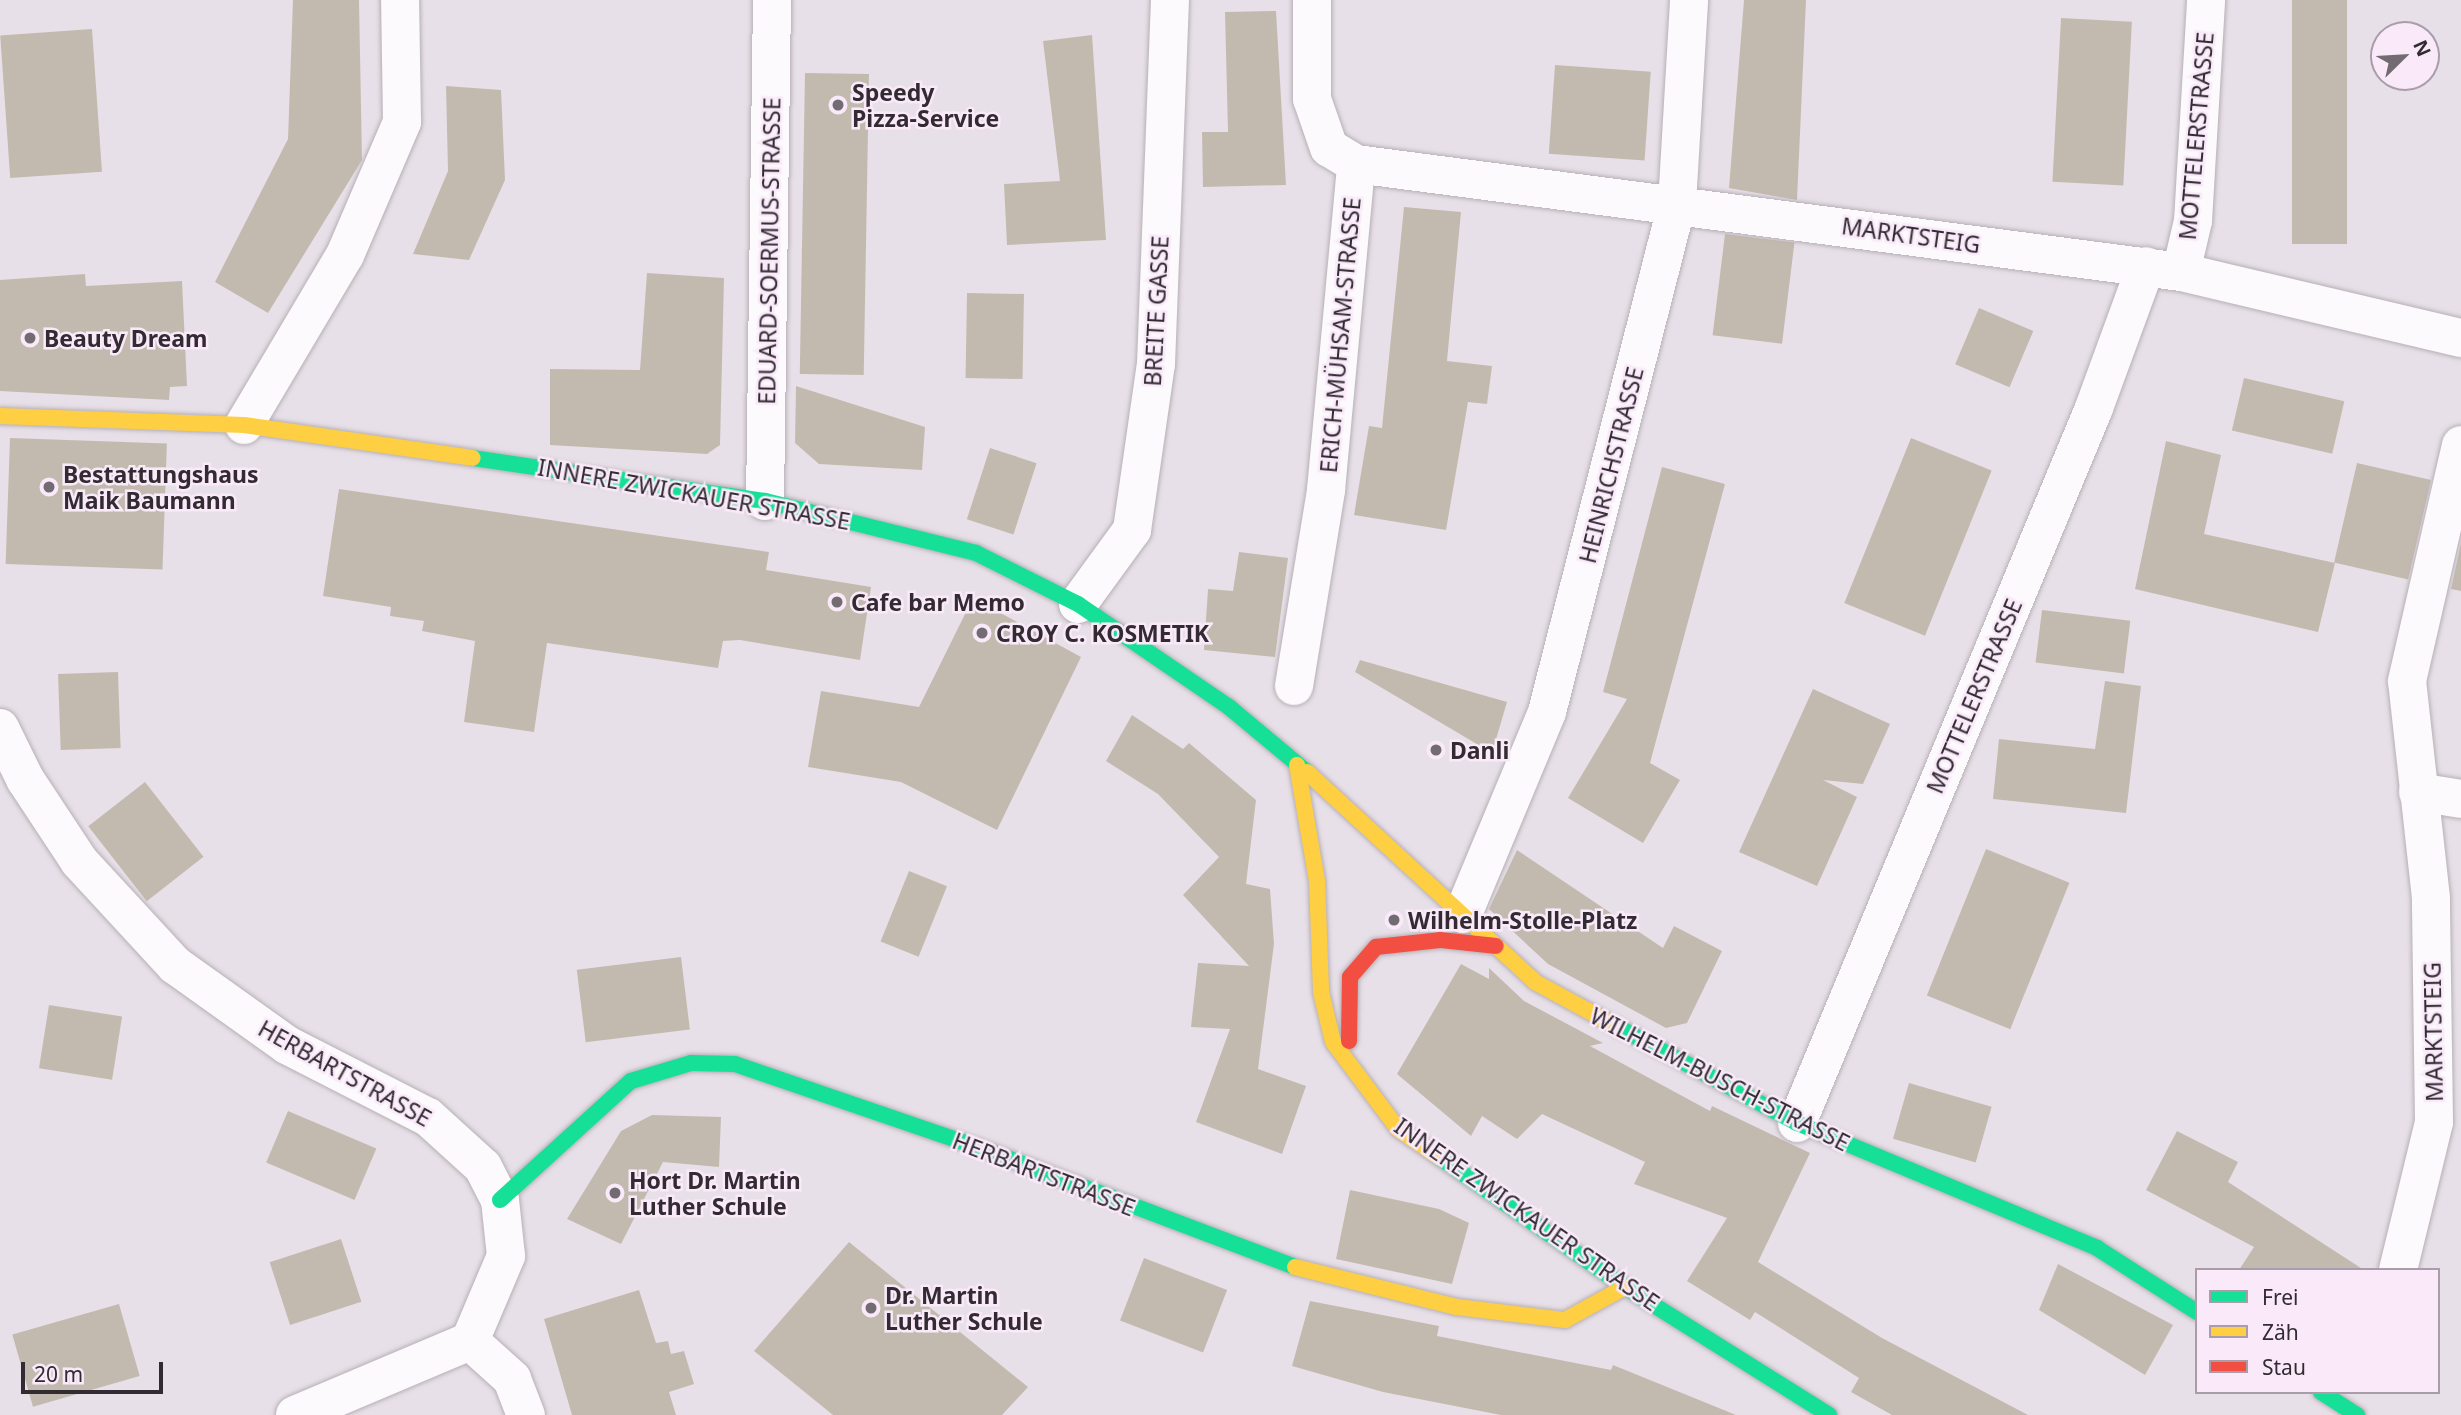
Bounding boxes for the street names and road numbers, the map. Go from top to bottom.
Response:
street label: MOTTELERSTRASSE [2173,31,2219,241]
street label: EDUARD-SOERMUS-STRASSE [753,97,785,405]
street label: ERICH-MÜHSAM-STRASSE [1314,196,1366,474]
street label: MARKTSTEIG [1840,212,1982,258]
street label: BREITE GASSE [1138,235,1174,387]
street label: HEINRICHSTRASSE [1573,364,1649,566]
street label: INNERE ZWICKAUER STRASSE [536,453,852,535]
street label: MOTTELERSTRASSE [1921,595,2027,797]
street label: MARKTSTEIG [2418,962,2448,1102]
street label: WILHELM-BUSCH-STRASSE [1586,1002,1854,1156]
street label: HERBARTSTRASSE [254,1014,436,1132]
street label: INNERE ZWICKAUER STRASSE [1389,1112,1665,1316]
street label: HERBARTSTRASSE [949,1126,1139,1222]

